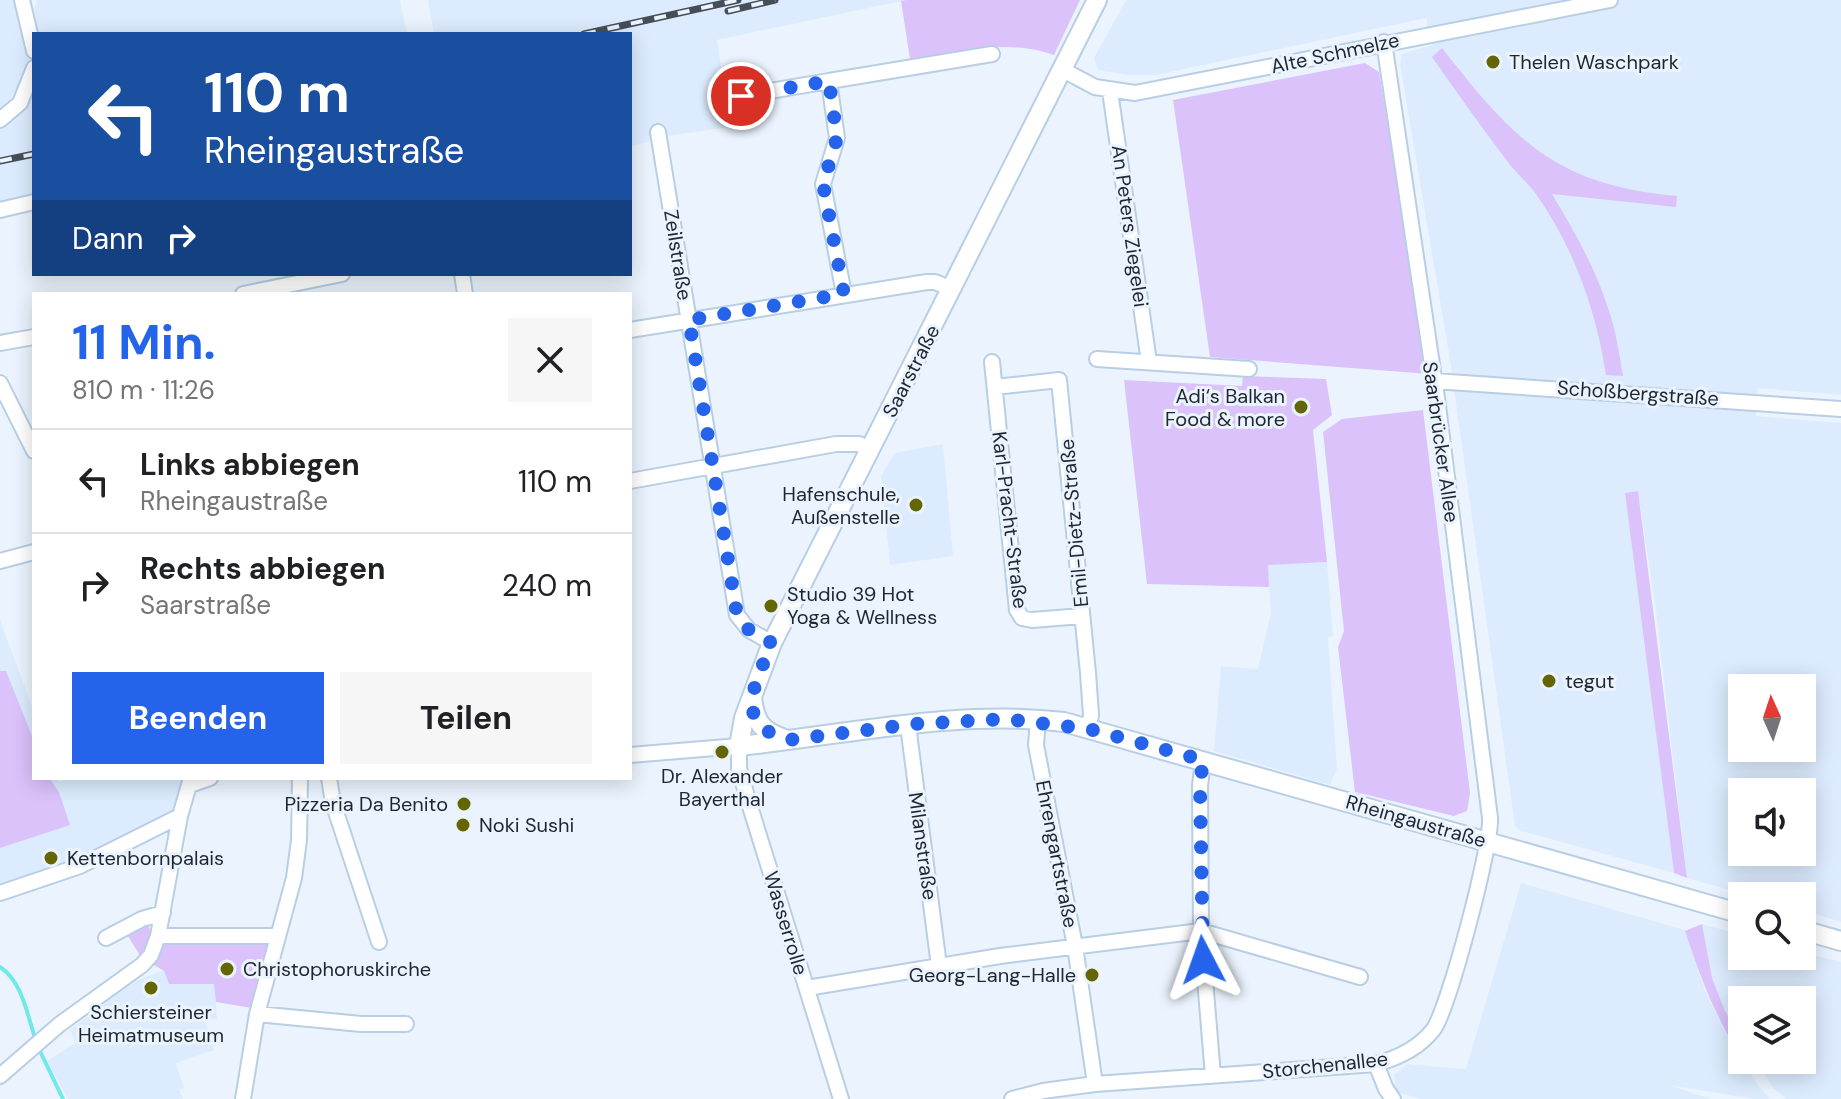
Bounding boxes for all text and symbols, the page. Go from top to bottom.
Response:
street label: Alte Schmelze [1268,27,1402,79]
place label: Thelen Waschpark [1509,49,1679,75]
marker: Thelen Waschpark [1484,53,1502,71]
text: 110 m [204,56,350,129]
pin [707,62,775,130]
icon: left [72,64,176,168]
icon: arrive [719,74,763,118]
text: Rheingaustraße [204,127,464,174]
street label: An Peters Ziegelei [1106,143,1154,309]
street label: Zeilstraße [658,208,698,302]
icon: right [159,216,203,260]
text: Dann [72,219,143,258]
text: 11 Min. [72,311,216,374]
button: close [508,318,592,402]
street label: Saarstraße [877,320,945,422]
street label: Saarbrücker Allee [1417,360,1465,524]
text: 810 m · 11:26 [72,373,215,407]
street label: Schoßbergstraße [1556,374,1720,412]
place label: Adi‘s Balkan Food & more [1165,383,1285,432]
marker: Adi‘s Balkan Food & more [1292,398,1310,416]
street label: Karl-Pracht-Straße [986,430,1034,610]
street label: Emil-Dietz-Straße [1054,438,1094,608]
text: Links abbiegen [140,445,360,484]
icon: left [72,459,116,503]
text: 110 m [518,462,592,501]
place label: Hafenschule, Außenstelle [782,481,900,530]
text: Rheingaustraße [140,484,328,518]
marker: Hafenschule, Außenstelle [907,496,925,514]
text: Rechts abbiegen [140,549,385,588]
icon: right [72,563,116,607]
text: 240 m [502,566,592,605]
place label: Studio 39 Hot Yoga & Wellness [787,581,937,630]
text: Saarstraße [140,588,271,622]
marker: Studio 39 Hot Yoga & Wellness [762,597,780,615]
place label: tegut [1565,668,1614,694]
button: Beenden [72,672,324,764]
button: Teilen [340,672,592,764]
marker: tegut [1540,672,1558,690]
north arrow [1728,674,1816,762]
map controls [1728,674,1816,1074]
marker: Dr. Alexander Bayerthal [713,743,731,761]
place label: Dr. Alexander Bayerthal [661,763,783,812]
street label: Ehrengartstraße [1030,778,1084,930]
button: sound [1728,778,1816,866]
street label: Rheingaustraße [1343,789,1489,853]
street label: Milanstraße [903,790,943,902]
place label: Pizzeria Da Benito [284,791,448,817]
marker: Pizzeria Da Benito [455,795,473,813]
place label: Noki Sushi [479,812,574,838]
marker: Noki Sushi [454,816,472,834]
place label: Kettenbornpalais [67,845,224,871]
marker: Kettenbornpalais [42,849,60,867]
street label: Wasserrolle [758,868,814,978]
button: search [1728,882,1816,970]
position arrow [1161,918,1245,1002]
place label: Christophoruskirche [243,956,431,982]
marker: Christophoruskirche [218,960,236,978]
place label: Georg-Lang-Halle [909,962,1076,988]
marker: Georg-Lang-Halle [1083,966,1101,984]
marker: Schiersteiner Heimatmuseum [142,979,160,997]
button: layers [1728,986,1816,1074]
place label: Schiersteiner Heimatmuseum [78,999,224,1048]
street label: Storchenallee [1261,1045,1389,1085]

